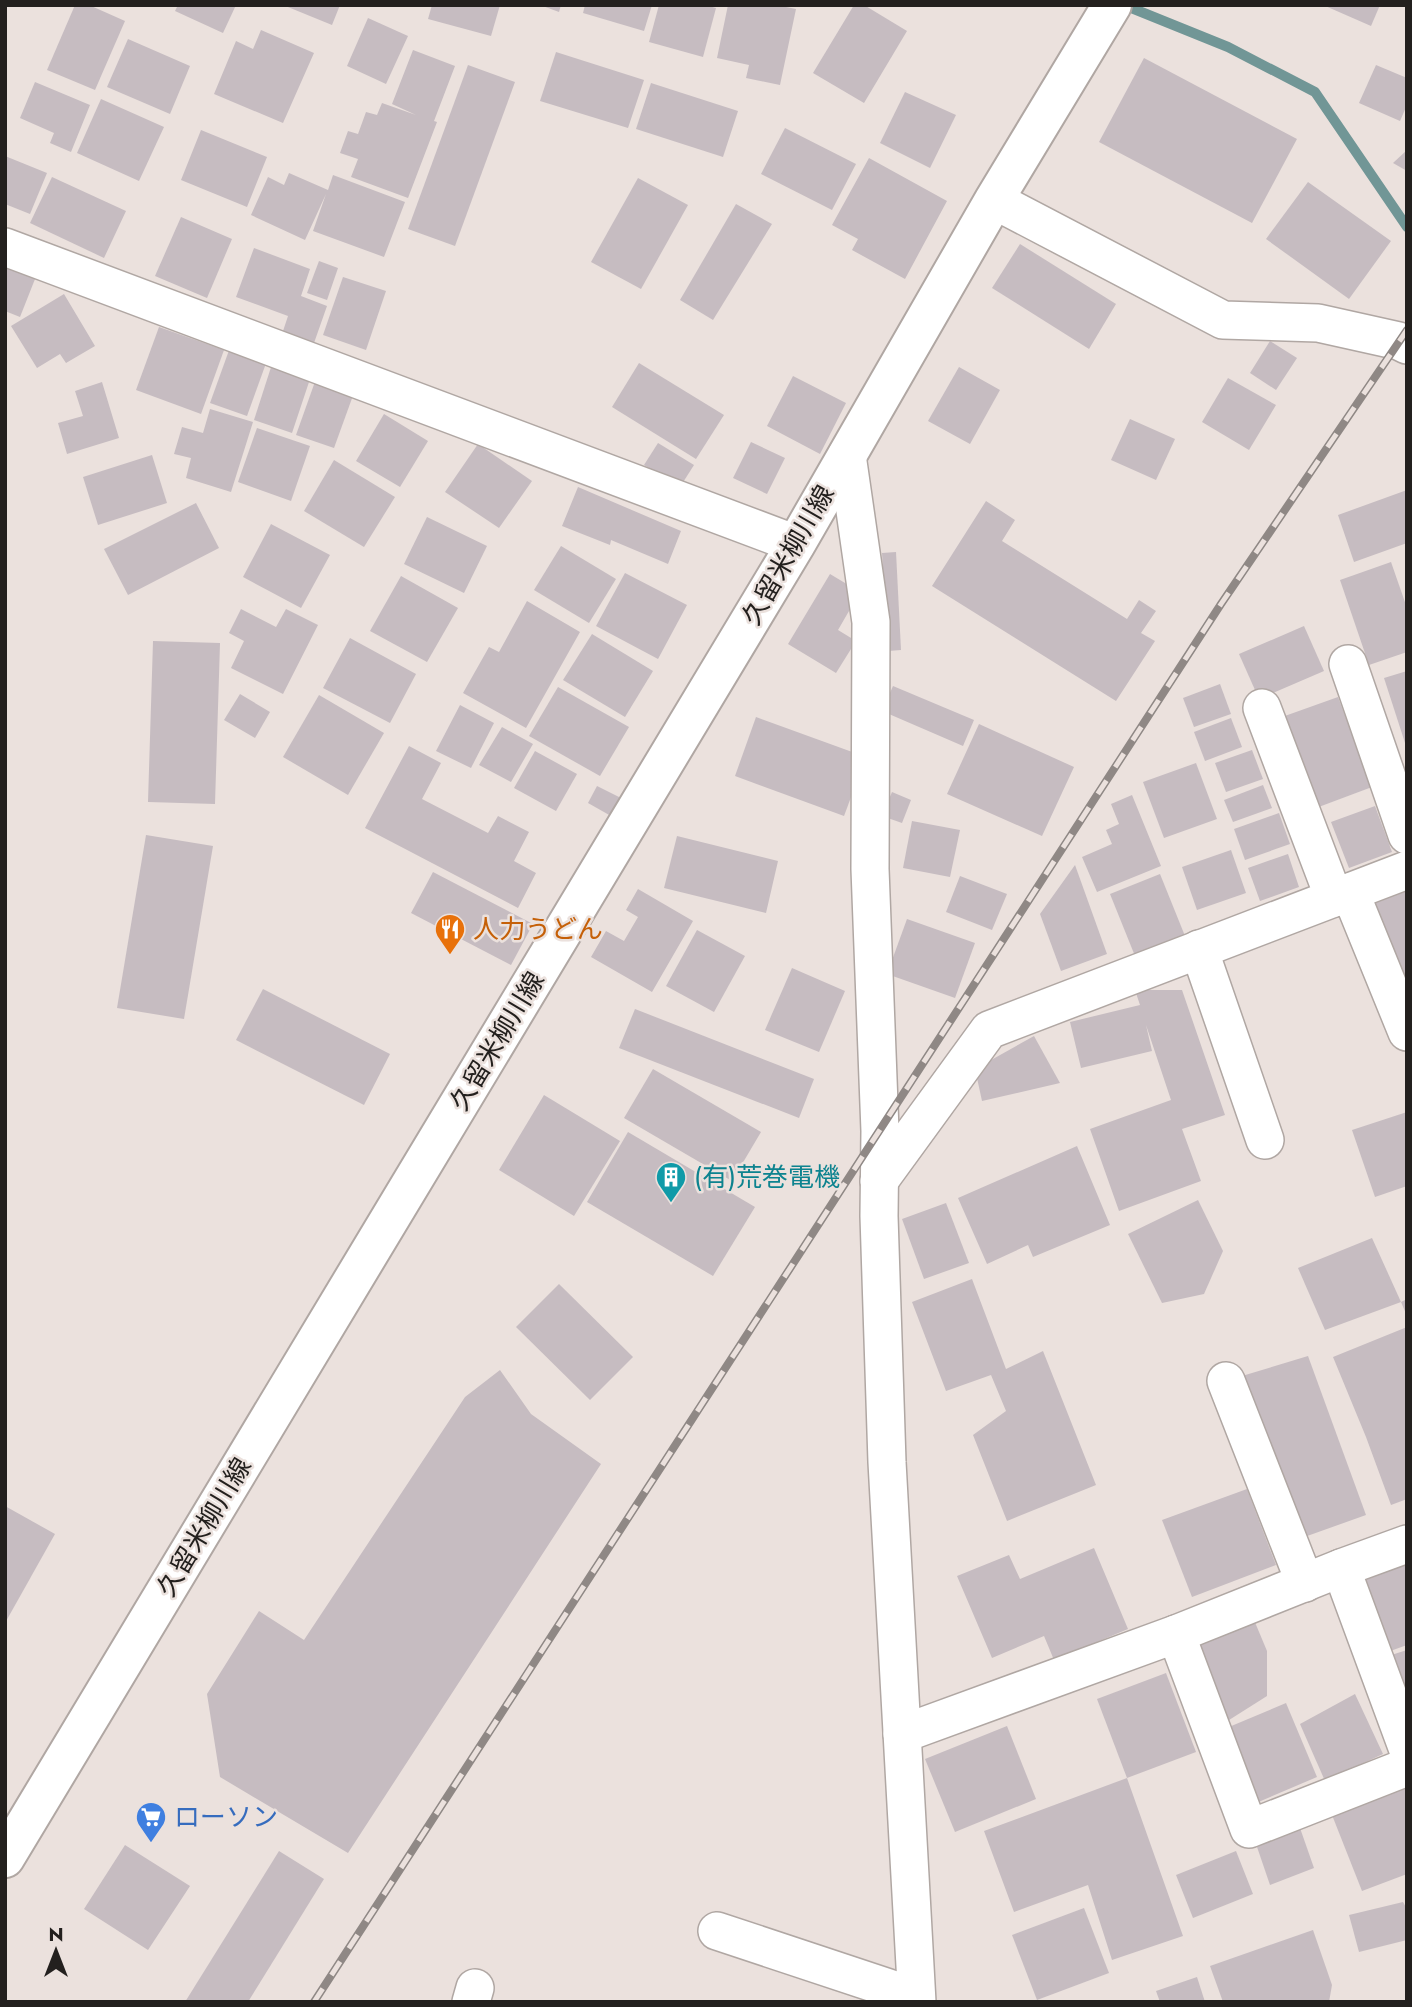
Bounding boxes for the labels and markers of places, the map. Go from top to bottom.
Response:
place label: 人力うどん [473,910,603,948]
restaurant icon: 人力うどん [433,912,467,956]
place label: (有)荒巻電機 [694,1158,840,1196]
building icon: (有)荒巻電機 [654,1160,688,1204]
place label: ローソン [174,1798,278,1836]
supermarket icon: ローソン [134,1800,168,1844]

